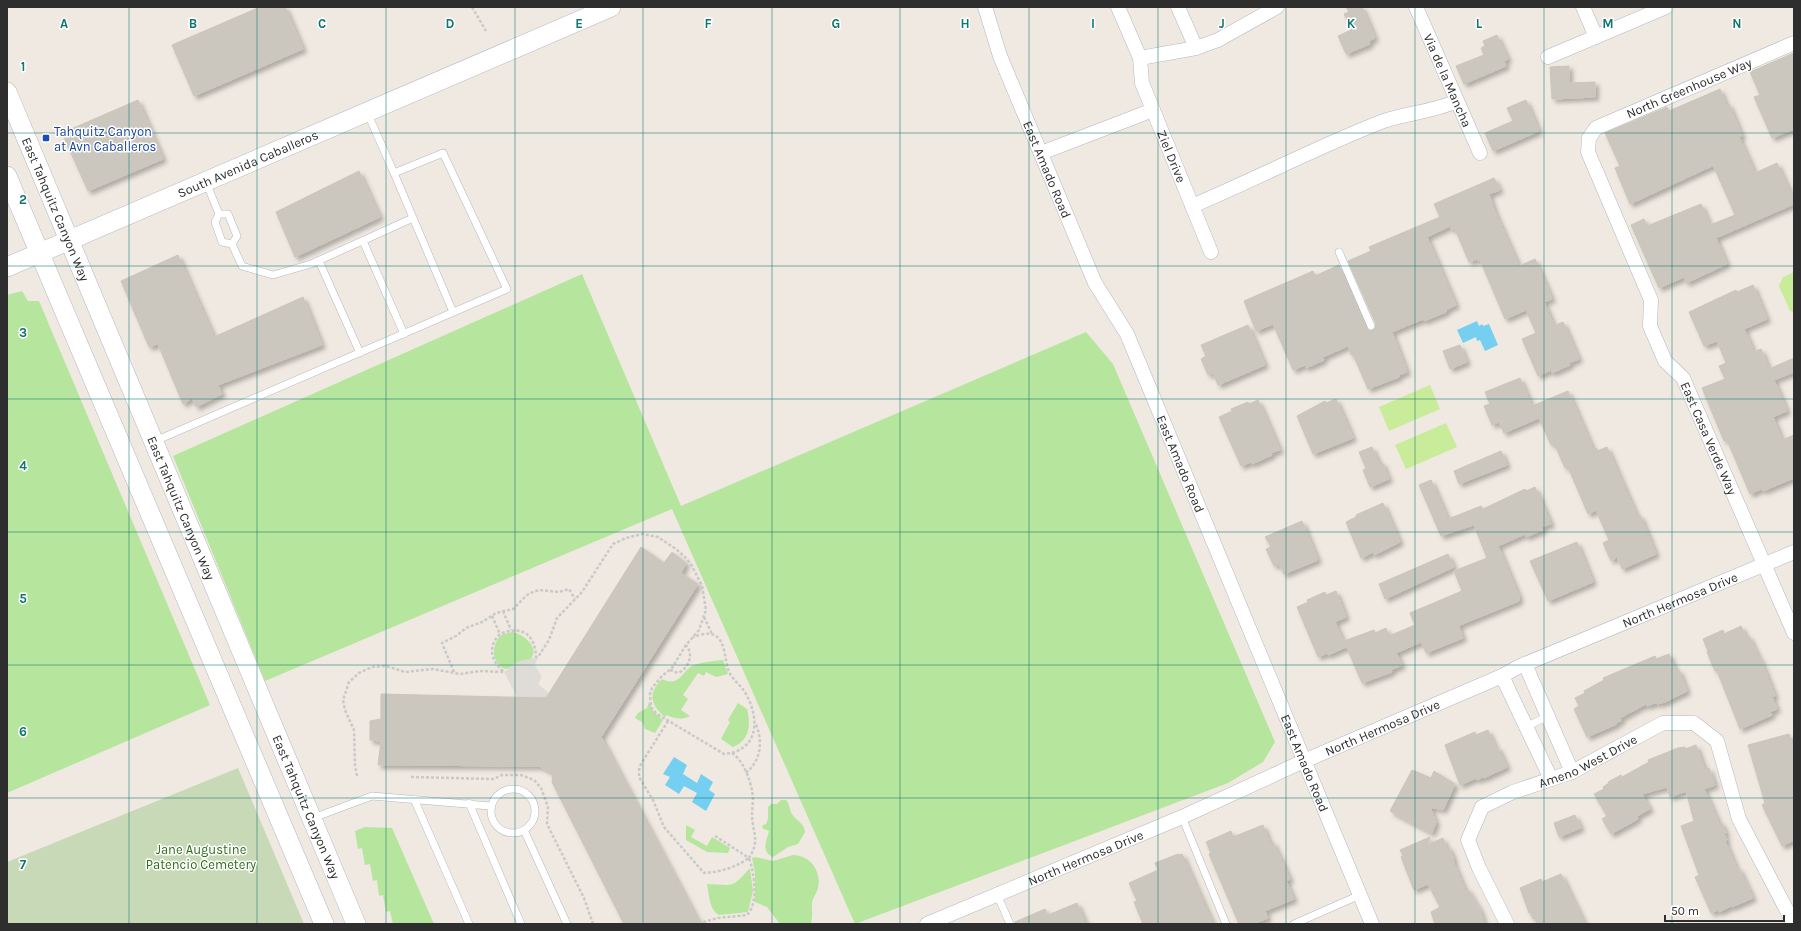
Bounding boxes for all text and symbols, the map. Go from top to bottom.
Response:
text: A [60,16,68,31]
text: B [189,16,197,31]
text: C [318,16,326,31]
text: D [446,16,455,31]
text: E [575,16,583,31]
text: F [704,16,712,31]
text: G [832,16,840,31]
text: H [960,16,970,31]
text: I [1091,16,1095,31]
text: J [1219,16,1225,31]
text: K [1347,16,1356,31]
text: L [1476,16,1483,31]
text: M [1602,16,1614,31]
text: N [1732,16,1742,31]
street label: Via de la Mancha [1421,31,1475,129]
street label: North Greenhouse Way [1624,55,1754,121]
text: 1 [21,59,25,74]
street label: East Amado Road [1020,118,1074,220]
place label: Tahquitz Canyon at Avn Caballeros [54,124,157,154]
street label: South Avenida Caballeros [175,127,320,200]
street label: Ziel Drive [1154,128,1189,185]
marker: Tahquitz Canyon at Avn Caballeros [41,133,51,143]
street label: East Tahquitz Canyon Way [19,135,93,283]
text: 2 [19,192,27,207]
text: 3 [19,325,27,340]
street label: East Casa Verde Way [1678,379,1740,497]
street label: East Amado Road [1154,413,1208,515]
street label: East Tahquitz Canyon Way [145,434,218,582]
text: 4 [19,458,27,473]
street label: North Hermosa Drive [1620,569,1740,630]
text: 5 [19,591,27,606]
street label: North Hermosa Drive [1323,696,1442,759]
street label: East Amado Road [1278,712,1332,814]
text: 6 [19,724,27,739]
street label: Ameno West Drive [1536,731,1640,790]
street label: East Tahquitz Canyon Way [270,732,344,881]
street label: North Hermosa Drive [1026,827,1146,888]
park label: Jane Augustine Patencio Cemetery [146,842,256,872]
text: 7 [20,857,27,872]
scale bar [1665,897,1784,923]
text: 50 m [1671,904,1699,918]

